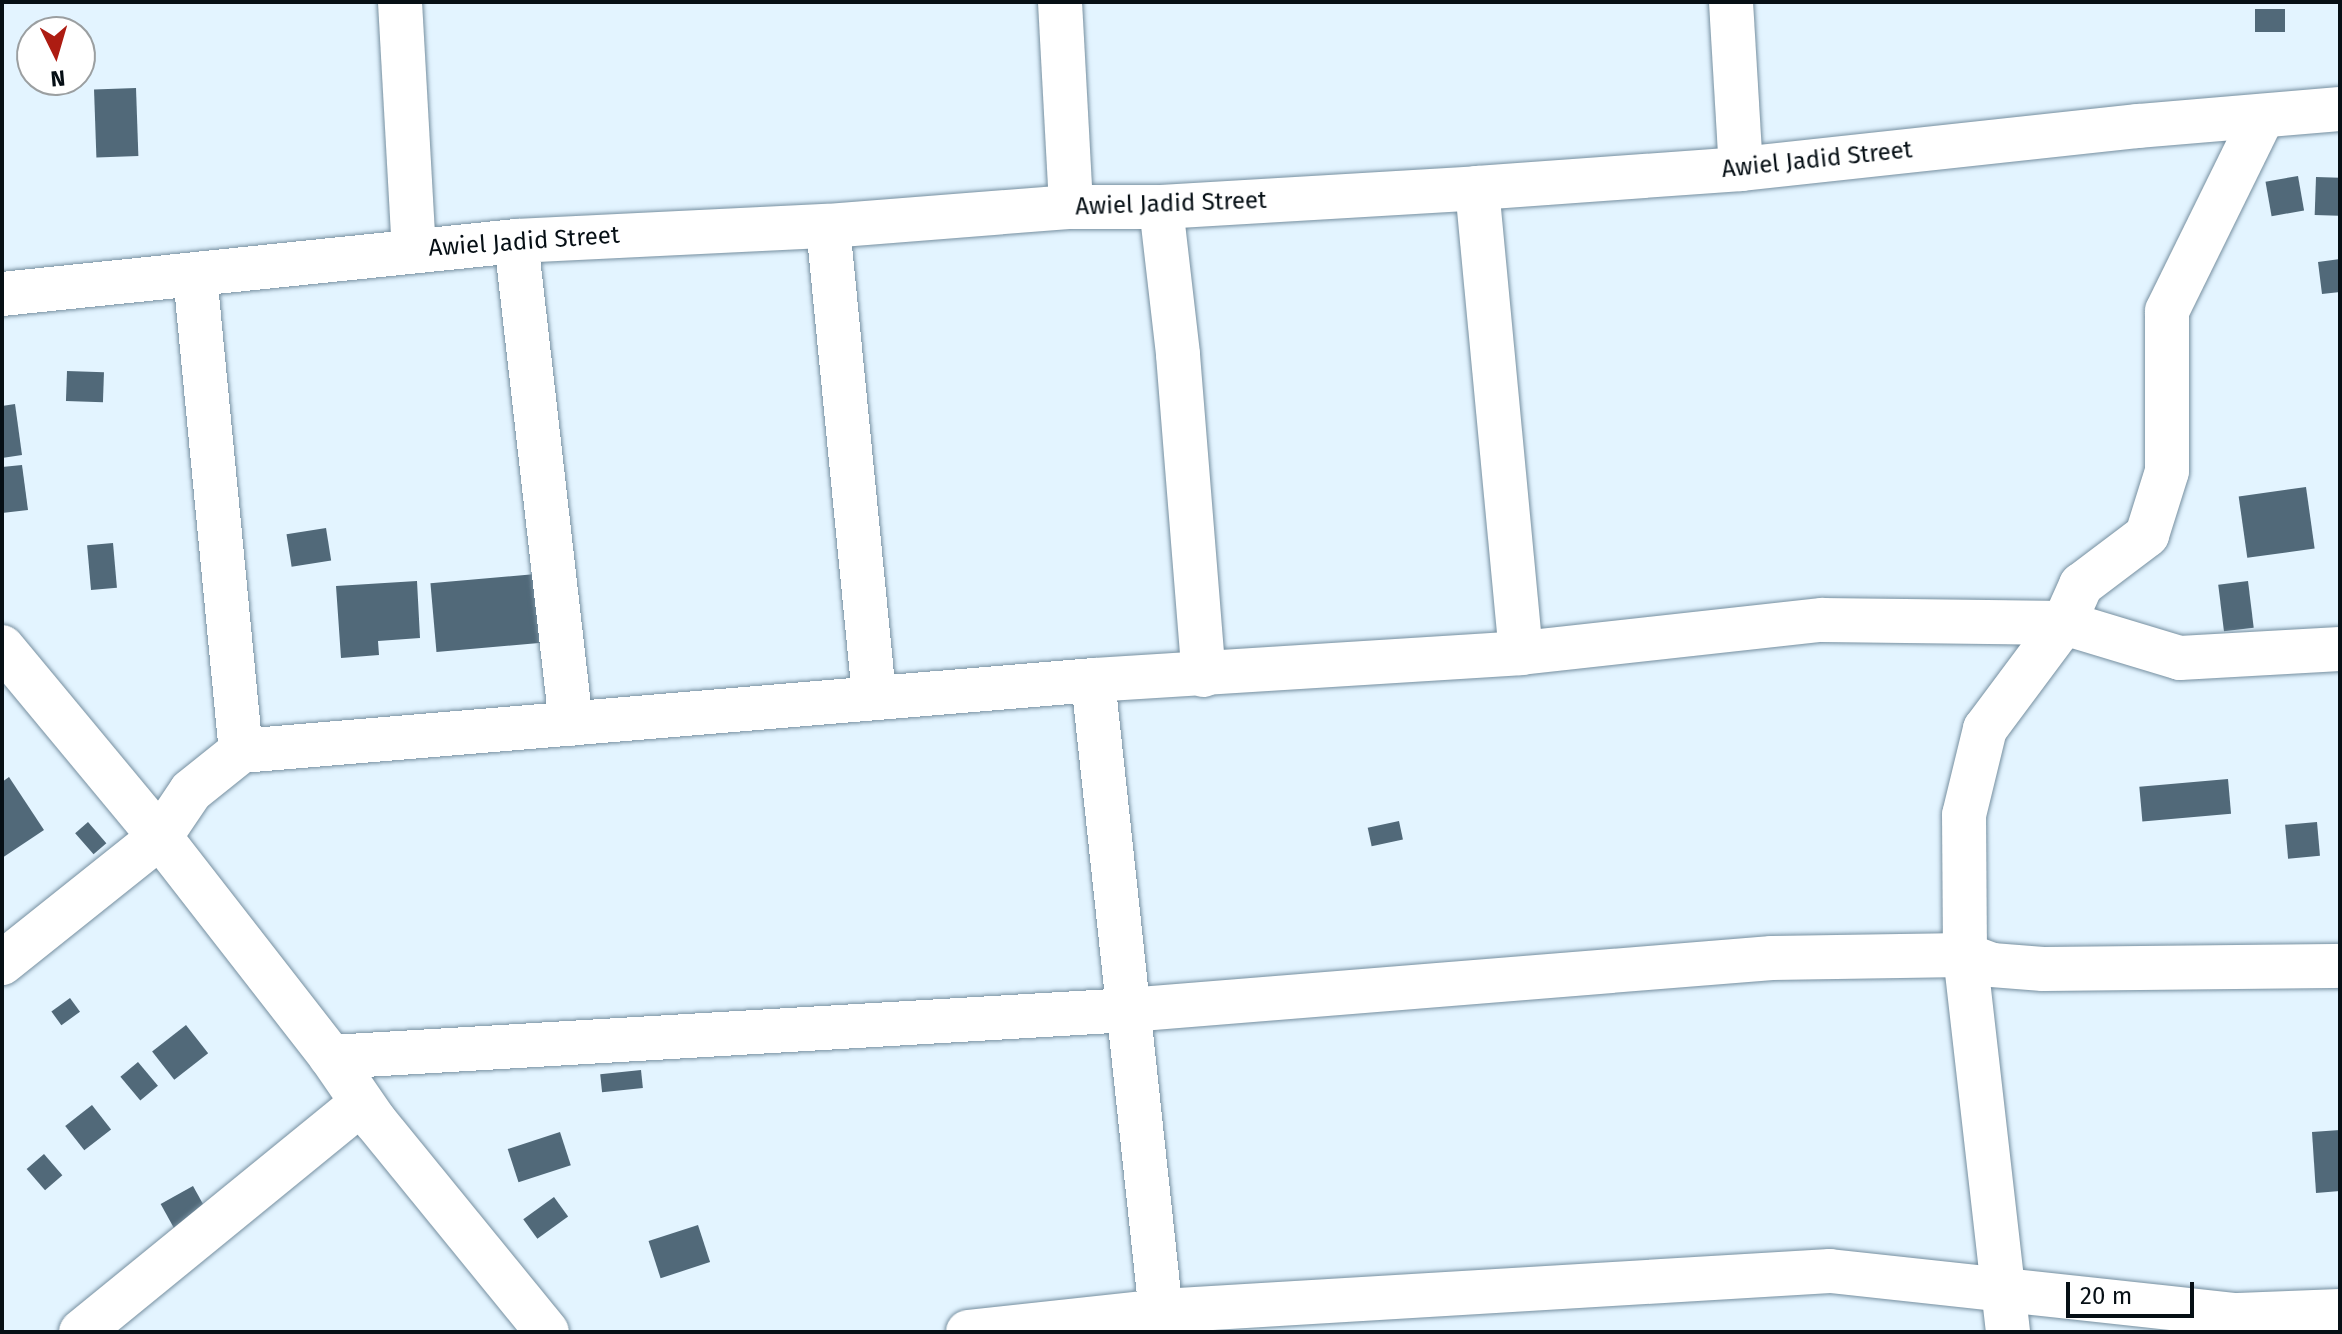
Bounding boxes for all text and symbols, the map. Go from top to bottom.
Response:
north arrow [16,16,96,96]
text: N [50,64,66,92]
street label: Awiel Jadid Street [1720,136,1914,184]
street label: Awiel Jadid Street [1075,186,1267,222]
street label: Awiel Jadid Street [427,221,621,263]
scale bar [2070,1266,2198,1316]
text: 20 m [2080,1282,2132,1310]

